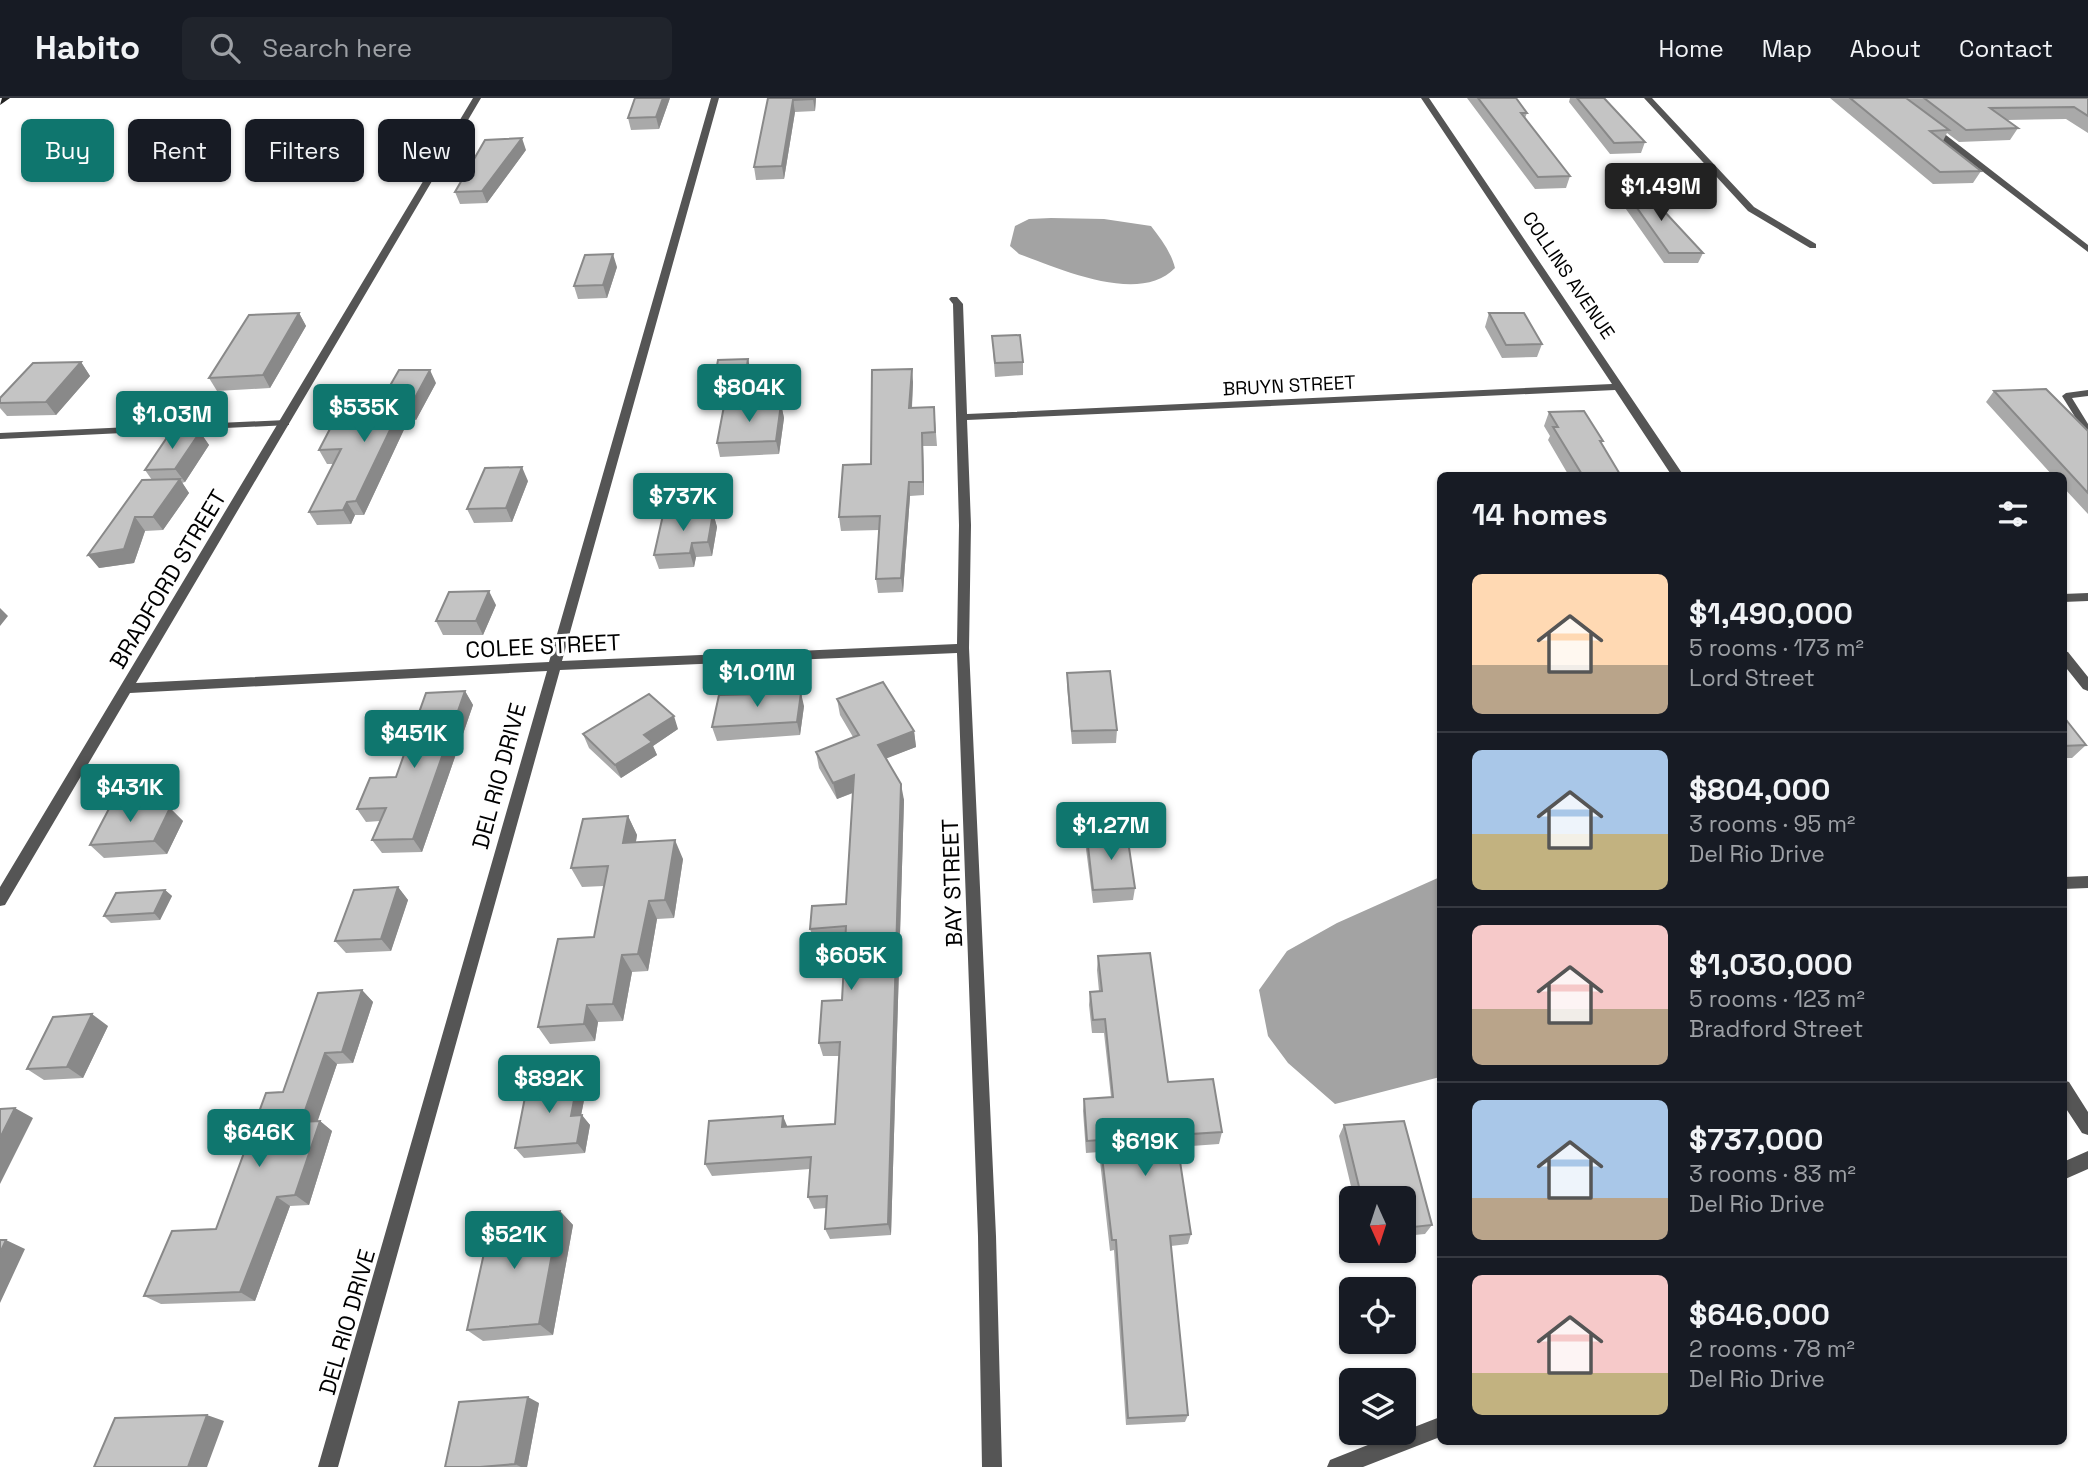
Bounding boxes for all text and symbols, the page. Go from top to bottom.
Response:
search box [182,17,672,80]
text: Habito [35,27,140,69]
icon: search [206,29,244,67]
text: Search here [262,31,412,65]
text: Home [1658,33,1724,64]
text: Map [1762,33,1812,64]
text: About [1850,33,1921,64]
text: Contact [1959,33,2053,64]
chip: Buy [21,119,114,182]
chip: Rent [128,119,231,182]
chip: Filters [245,119,364,182]
chip: New [378,119,475,182]
pin: $1.49M [1604,164,1718,223]
text: $1.49M [1621,171,1701,201]
street label: COLLINS AVENUE [1517,207,1620,344]
pin: $804K [700,364,798,424]
street label: BRUYN STREET [1222,370,1356,401]
text: $804K [713,372,785,402]
pin: $535K [315,384,413,444]
pin: $1.03M [115,392,229,451]
text: $535K [329,392,399,422]
text: $1.03M [132,399,212,429]
pin: $737K [634,474,732,533]
text: $737K [649,481,717,511]
street label: BRADFORD STREET [103,484,233,674]
text: 14 homes [1472,495,1608,534]
icon: filters [1994,495,2032,533]
text: $1,490,000 [1689,594,1853,633]
icon: home [1528,602,1612,686]
street label: COLEE STREET [465,627,621,665]
text: 5 rooms · 173 m² [1689,633,1864,663]
pin: $1.01M [700,650,814,709]
text: $1.01M [719,657,795,687]
text: Lord Street [1689,663,1815,693]
street label: DEL RIO DRIVE [465,700,533,852]
pin: $451K [365,710,463,770]
text: $451K [381,718,447,748]
pin: $431K [81,764,179,824]
text: $804,000 [1689,770,1830,809]
text: $431K [97,772,163,802]
icon: home [1528,778,1612,862]
pin: $1.27M [1054,802,1168,862]
text: 3 rooms · 95 m² [1689,809,1855,839]
text: $1.27M [1072,810,1150,840]
street label: BAY STREET [935,818,969,948]
text: Del Rio Drive [1689,839,1825,869]
pin: $605K [802,932,900,992]
text: $605K [815,940,887,970]
text: $1,030,000 [1689,945,1853,984]
icon: home [1528,953,1612,1037]
text: 5 rooms · 123 m² [1689,984,1865,1014]
text: Bradford Street [1689,1014,1863,1044]
pin: $892K [500,1056,598,1115]
text: $892K [514,1063,584,1093]
pin: $646K [210,1110,308,1169]
text: $646K [223,1117,295,1147]
pin: $619K [1096,1118,1194,1178]
text: $737,000 [1689,1120,1823,1159]
text: $619K [1111,1126,1179,1156]
icon: home [1528,1128,1612,1212]
text: 3 rooms · 83 m² [1689,1159,1856,1189]
north arrow [1339,1186,1416,1264]
map controls [1339,1186,1416,1445]
text: Del Rio Drive [1689,1189,1825,1219]
pin: $521K [465,1212,563,1271]
text: $521K [481,1219,547,1249]
street label: DEL RIO DRIVE [312,1246,382,1398]
button: locate [1339,1277,1416,1354]
text: $646,000 [1689,1295,1830,1334]
icon: home [1528,1303,1612,1387]
text: 2 rooms · 78 m² [1689,1334,1855,1364]
text: Del Rio Drive [1689,1364,1825,1394]
button: layers [1339,1368,1416,1445]

